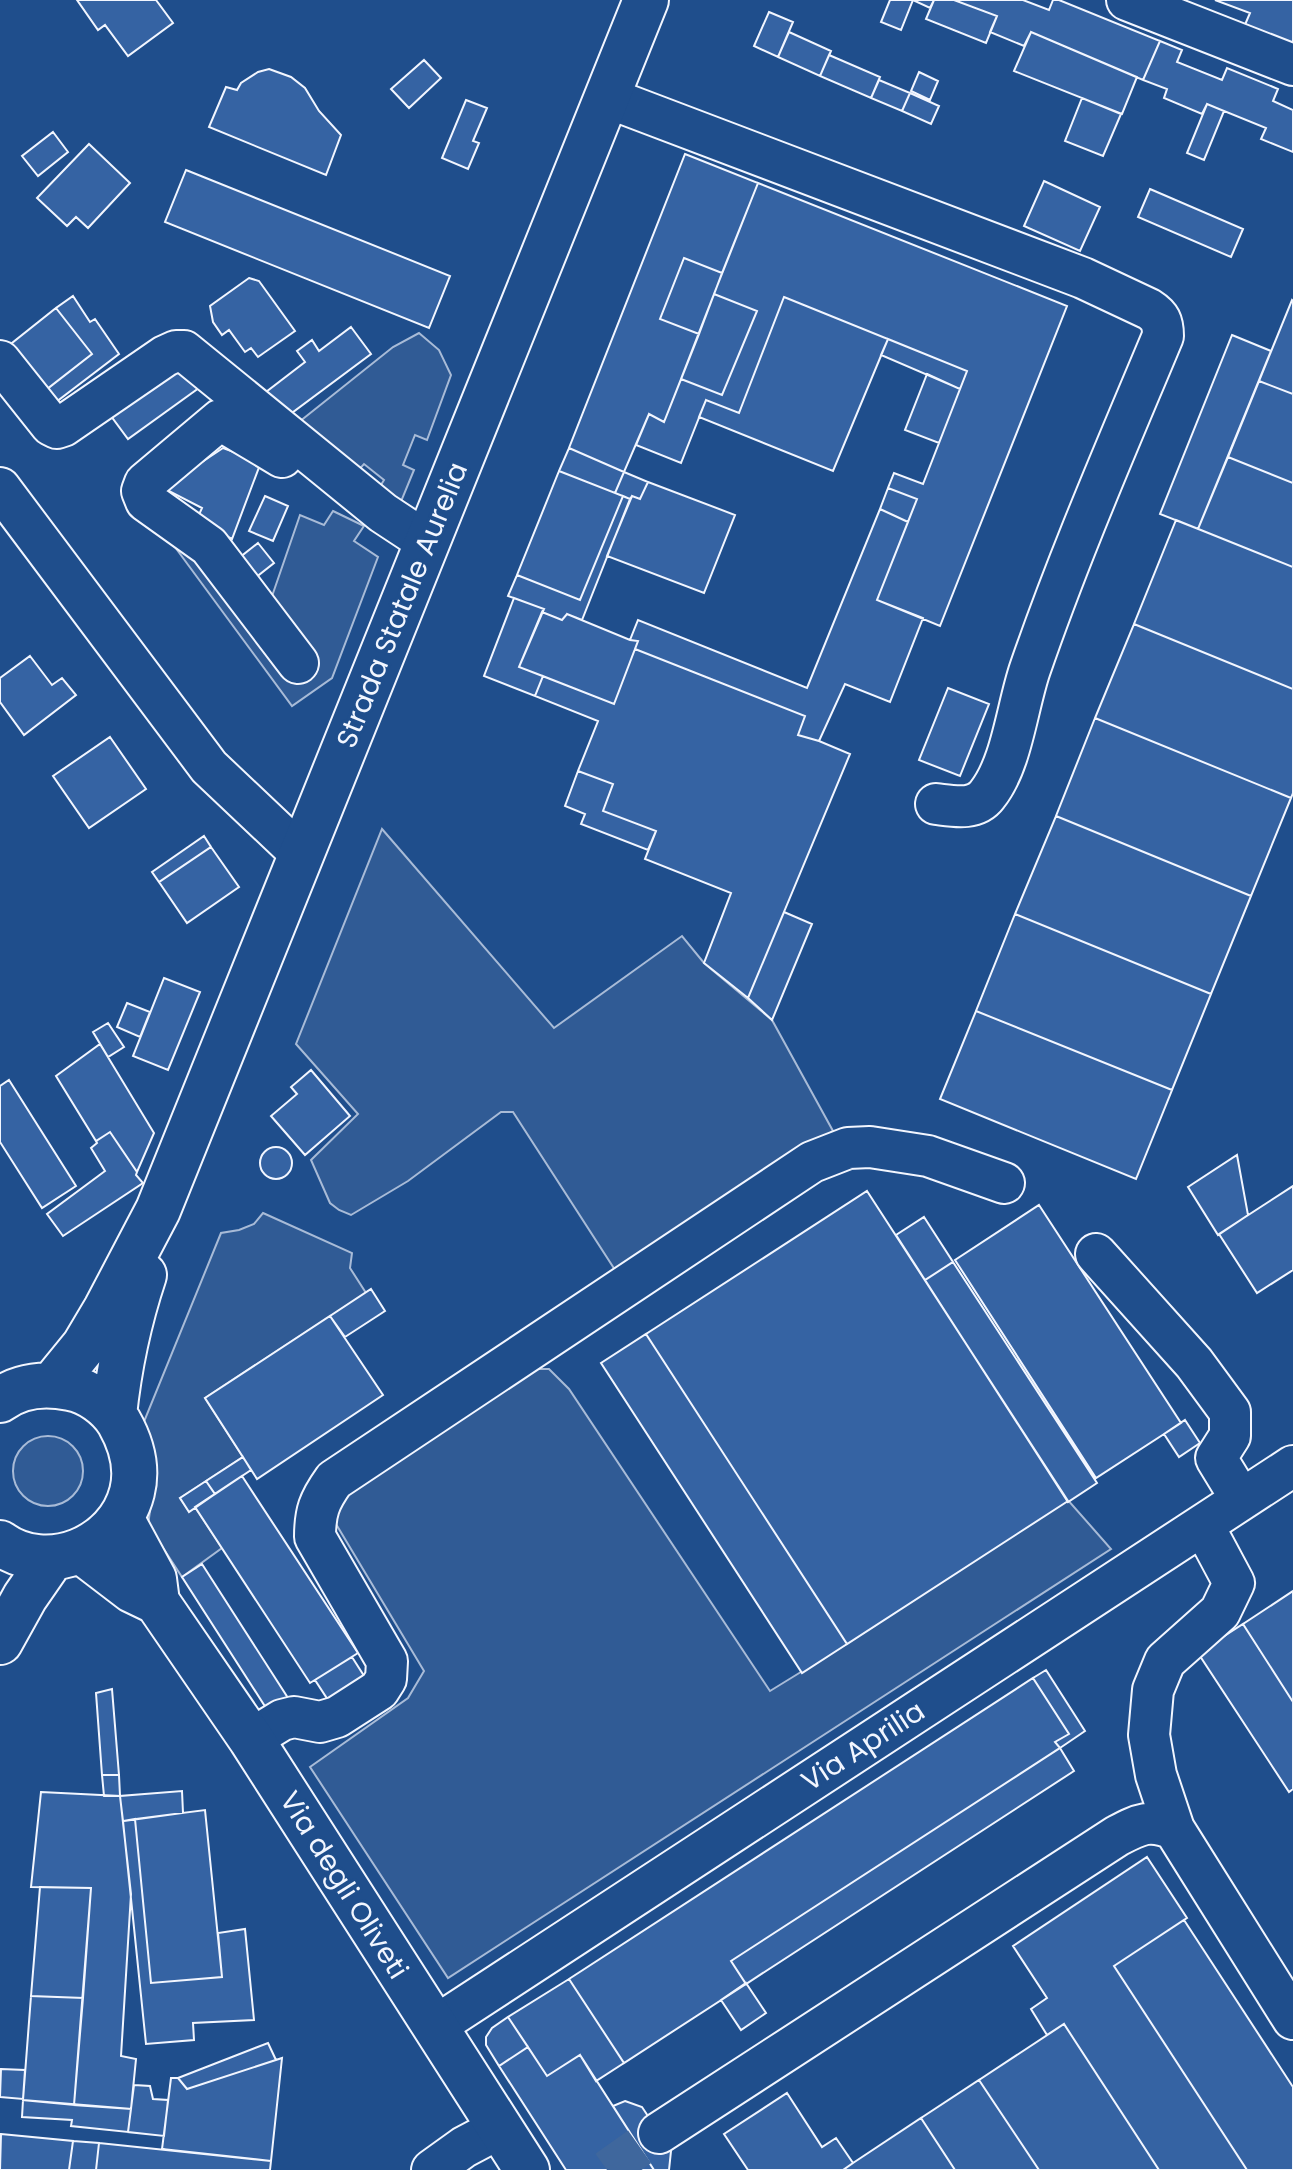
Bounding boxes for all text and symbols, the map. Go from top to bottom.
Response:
street label: Strada Statale Aurelia [327,456,477,754]
street label: Via Aprilia [794,1692,932,1800]
street label: Via degli Oliveti [271,1784,417,1986]

